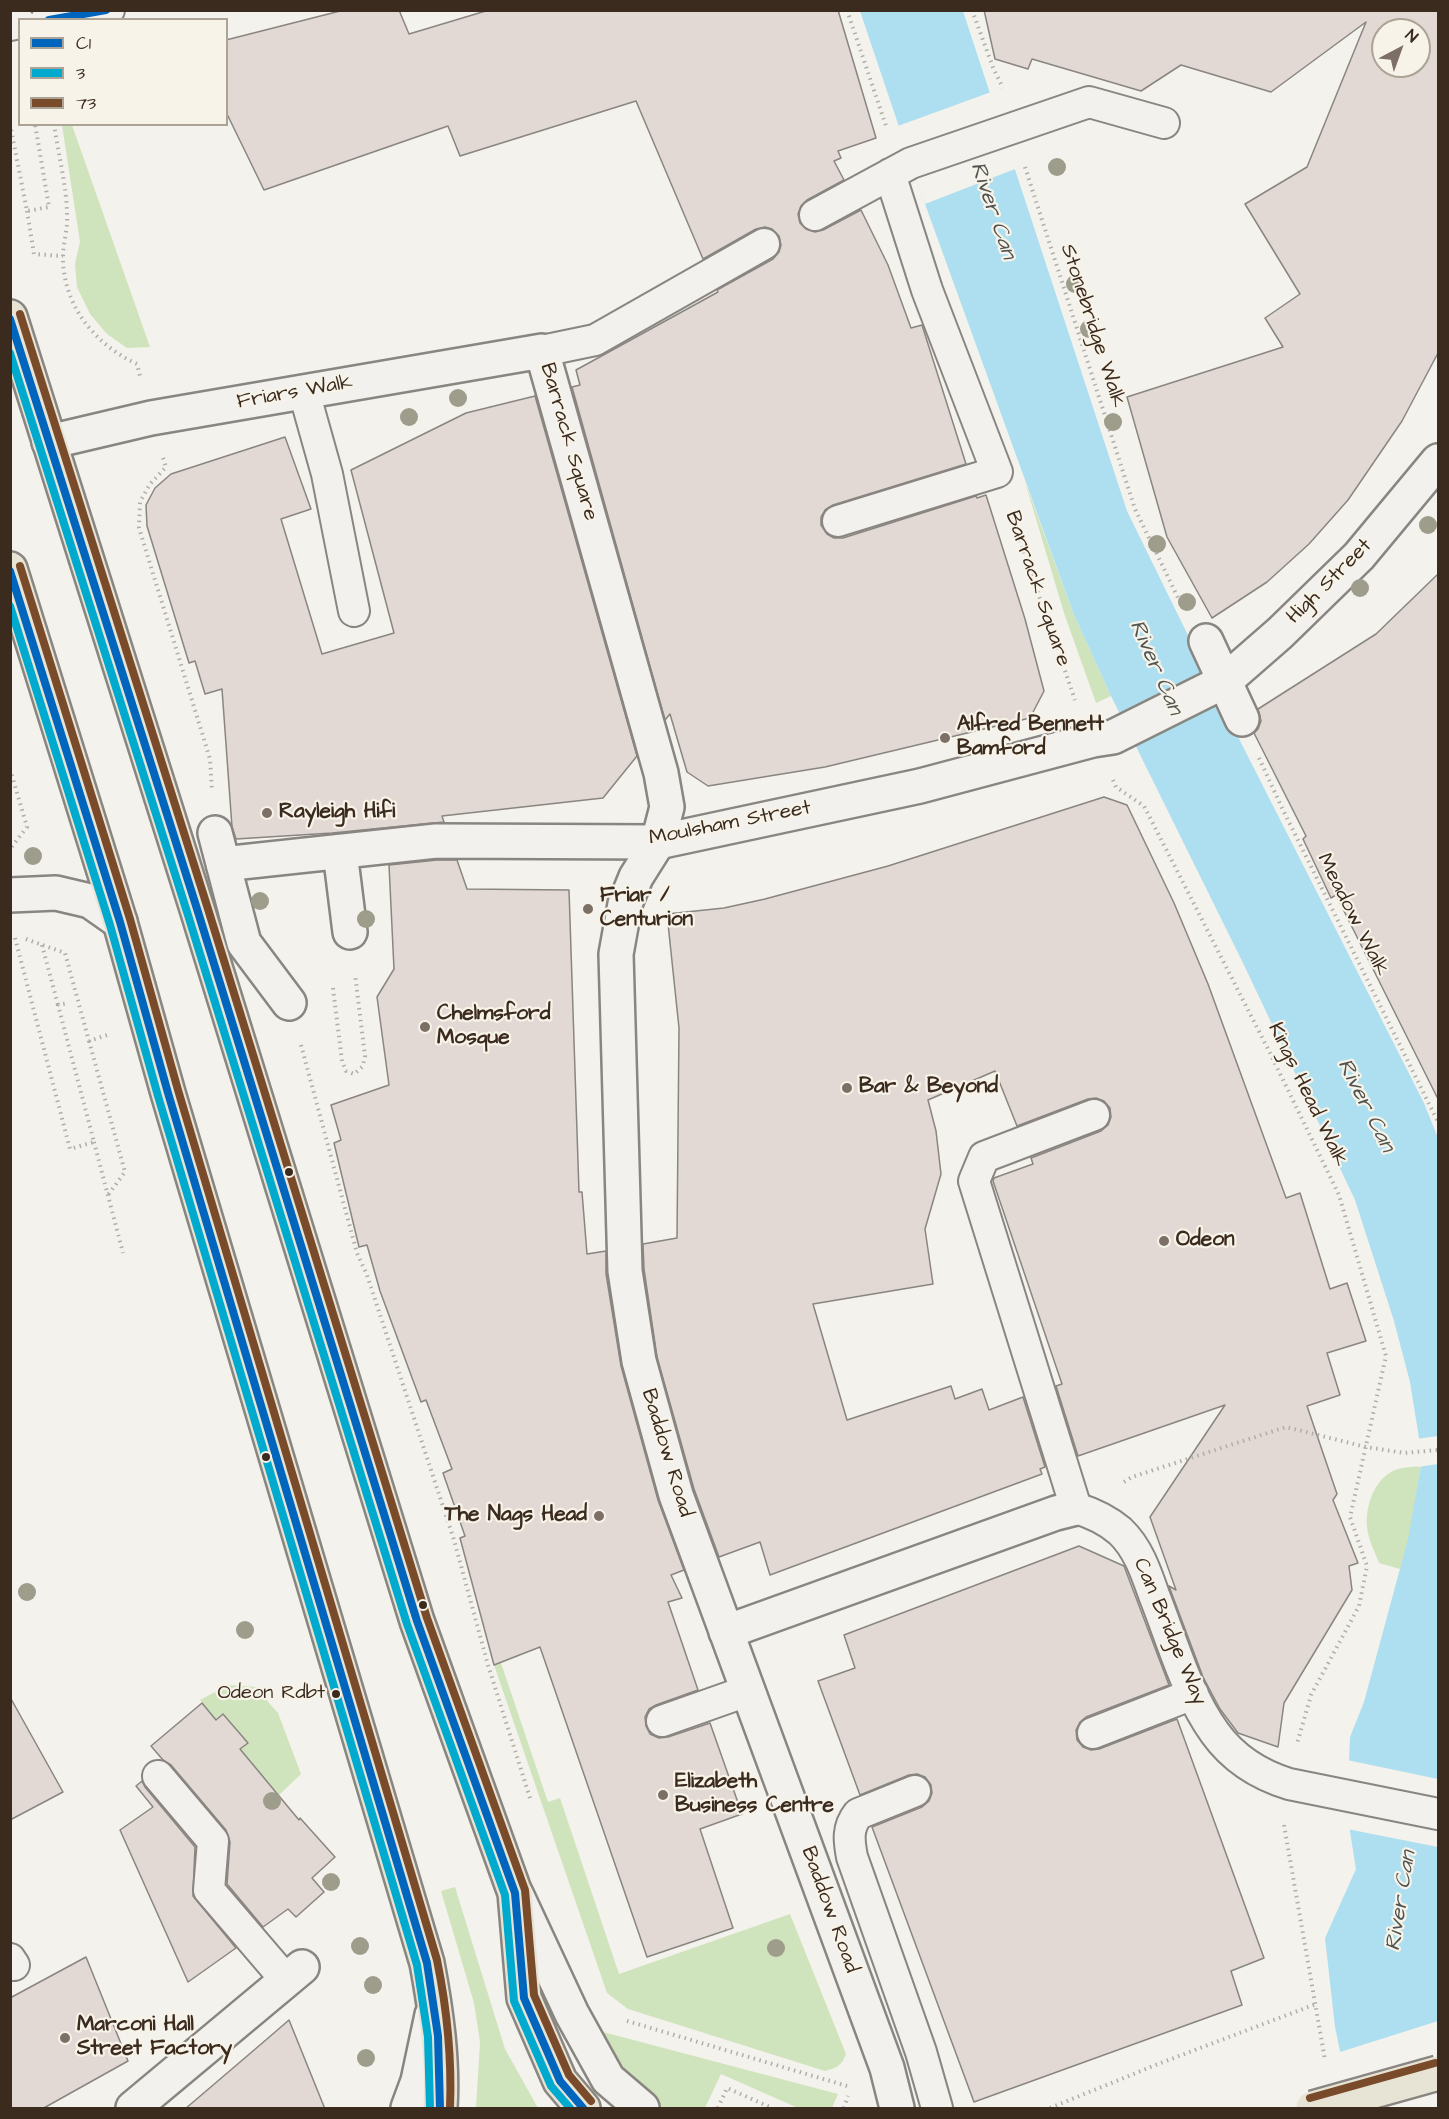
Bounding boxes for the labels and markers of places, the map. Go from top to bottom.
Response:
place label: Alfred Bennett Bamford [957,713,1104,763]
marker: Alfred Bennett Bamford [938,731,952,745]
place label: Rayleigh Hifi [279,800,395,826]
marker: Rayleigh Hifi [260,806,274,820]
place label: Friar / Centurion [600,884,693,934]
marker: Friar / Centurion [581,902,595,916]
place label: Chelmsford Mosque [437,1002,550,1052]
marker: Chelmsford Mosque [418,1020,432,1034]
place label: Bar & Beyond [859,1075,998,1101]
marker: Bar & Beyond [840,1081,854,1095]
unlabelled marker [283,1166,295,1178]
place label: Odeon [1176,1228,1235,1254]
marker: Odeon [1157,1234,1171,1248]
unlabelled marker [260,1451,272,1463]
place label: The Nags Head [445,1503,587,1529]
marker: The Nags Head [592,1509,606,1523]
unlabelled marker [417,1599,429,1611]
place label: Odeon Rdbt [217,1682,325,1706]
marker: Odeon Rdbt [330,1688,342,1700]
place label: Elizabeth Business Centre [675,1770,834,1820]
marker: Elizabeth Business Centre [656,1788,670,1802]
place label: Marconi Hall Street Factory [77,2013,232,2063]
marker: Marconi Hall Street Factory [58,2031,72,2045]

